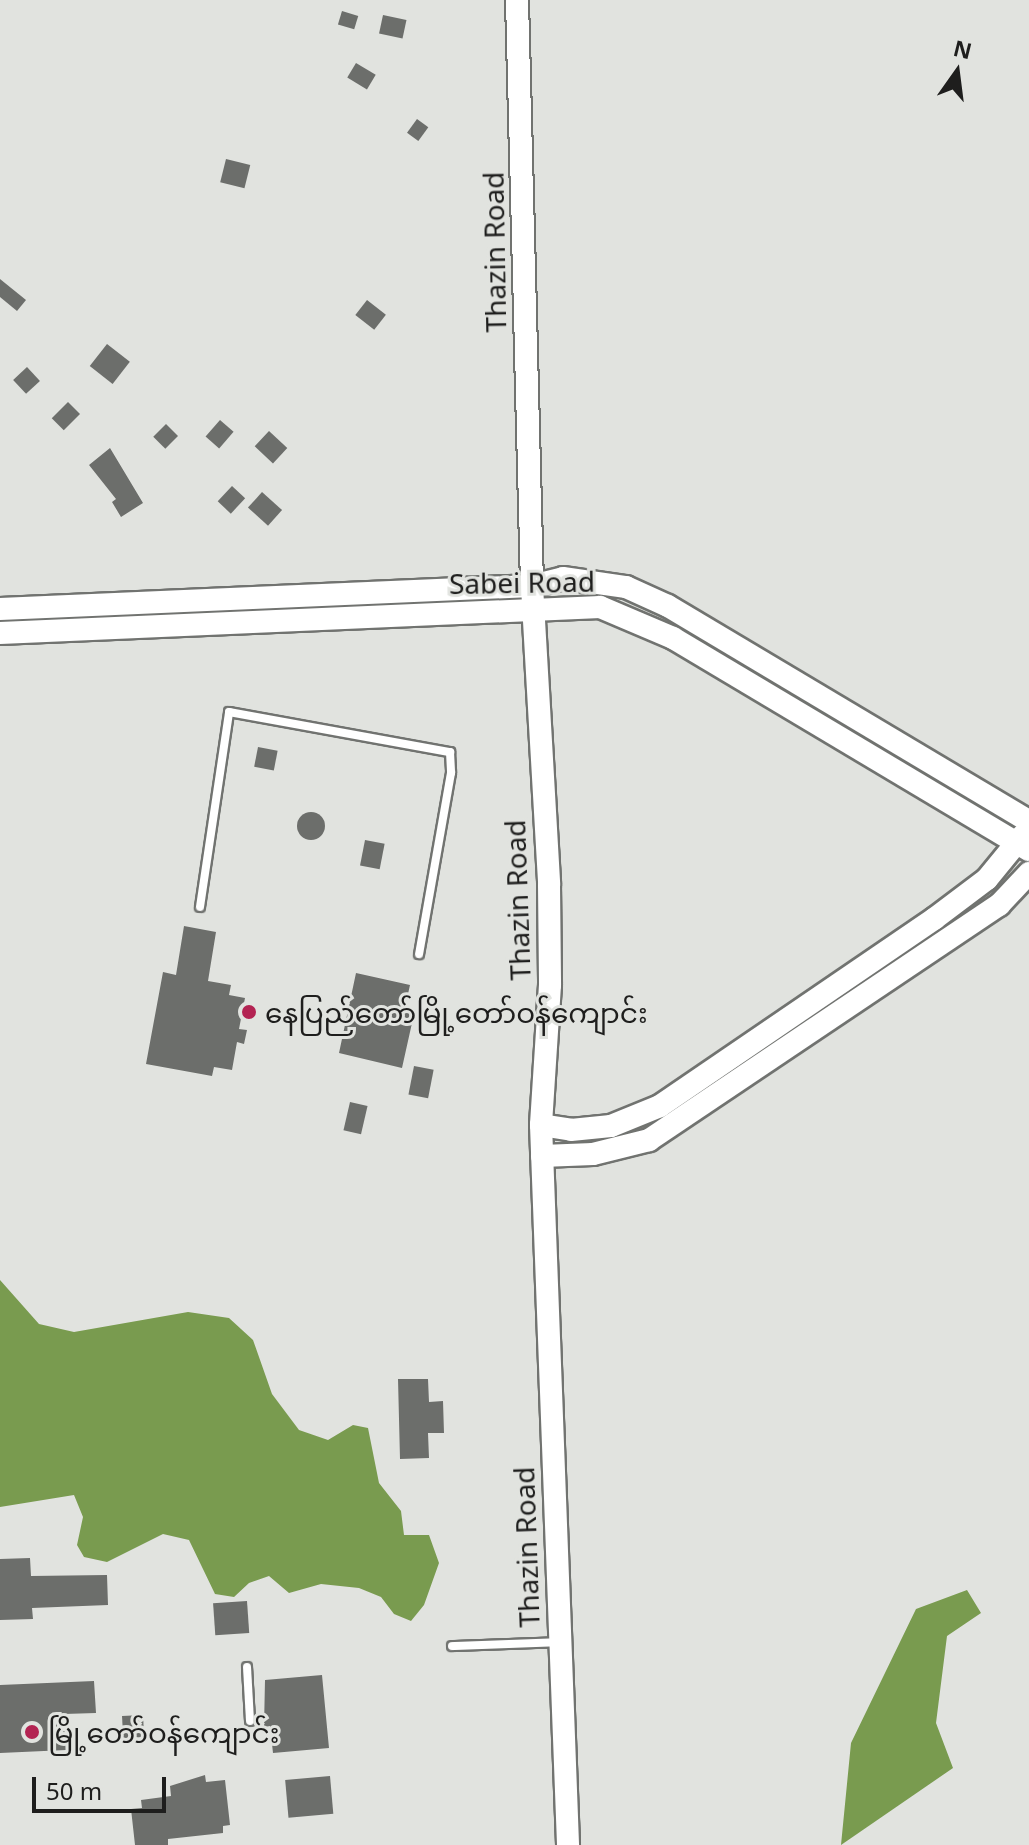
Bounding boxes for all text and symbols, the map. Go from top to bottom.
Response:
north arrow [917,32,997,112]
text: N [950,32,975,65]
street label: Thazin Road [476,171,512,333]
street label: Sabei Road [449,564,595,600]
street label: Thazin Road [497,819,537,981]
place label: နေပြည်တော်မြို့တော်ဝန်ကျောင်း [265,995,648,1029]
marker: နေပြည်တော်မြို့တော်ဝန်ကျောင်း [240,1003,258,1021]
street label: Thazin Road [506,1466,546,1628]
place label: မြို့တော်ဝန်ကျောင်း [48,1715,279,1749]
marker: မြို့တော်ဝန်ကျောင်း [23,1723,41,1741]
scale bar [36,1761,170,1811]
text: 50 m [46,1774,102,1807]

